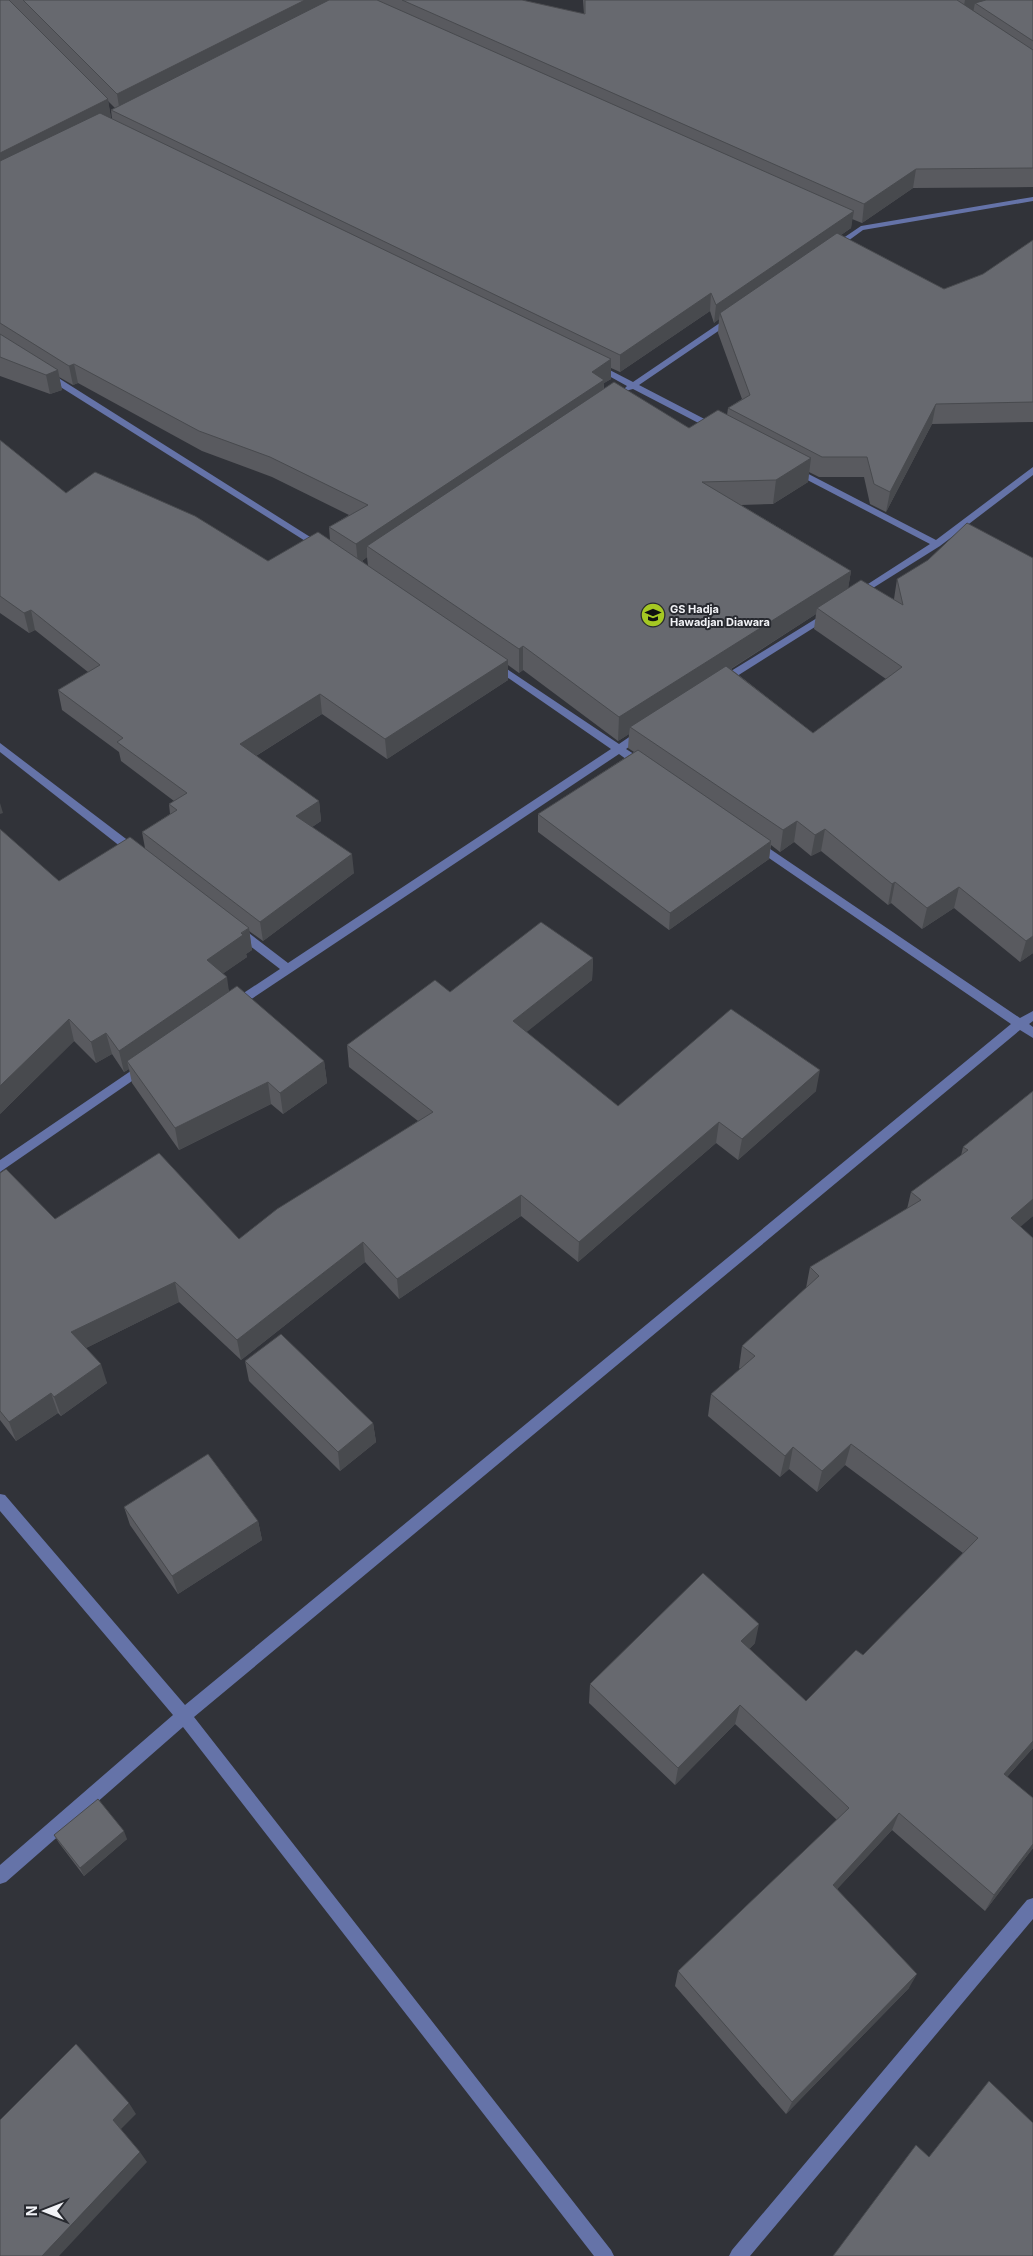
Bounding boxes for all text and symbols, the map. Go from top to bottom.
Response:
school or university icon: GS Hadja Hawadjan Diawara [640,602,666,628]
place label: GS Hadja Hawadjan Diawara [670,602,770,629]
north arrow [20,2186,70,2236]
text: N [23,2206,40,2216]

